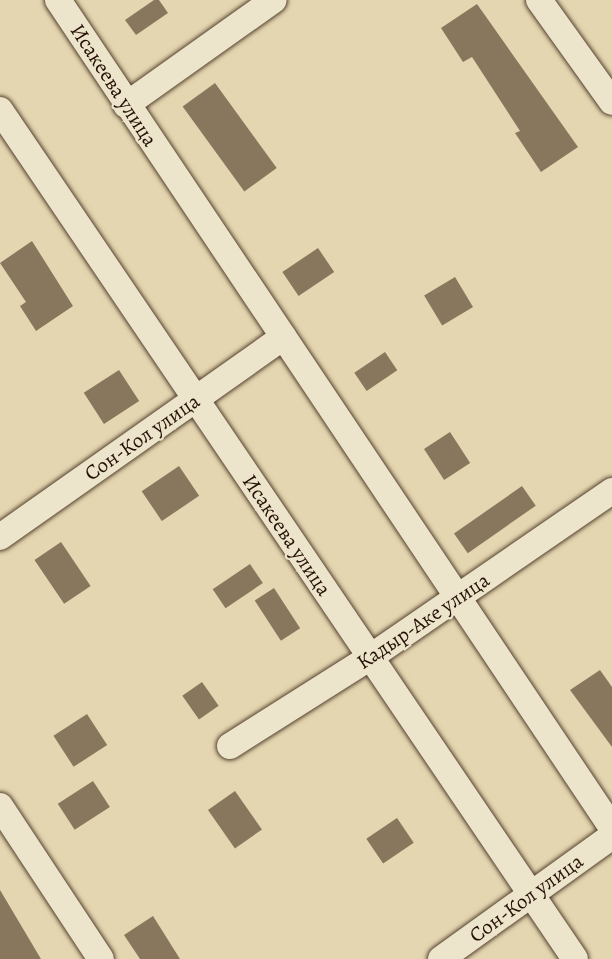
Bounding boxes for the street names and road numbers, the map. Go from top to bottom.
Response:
street label: Исакеева улица [65,19,163,151]
street label: Сон-Кол улица [80,388,204,486]
street label: Исакеева улица [237,470,337,600]
street label: Кадыр-Аке улица [352,567,494,675]
street label: Сон-Кол улица [464,848,588,948]

